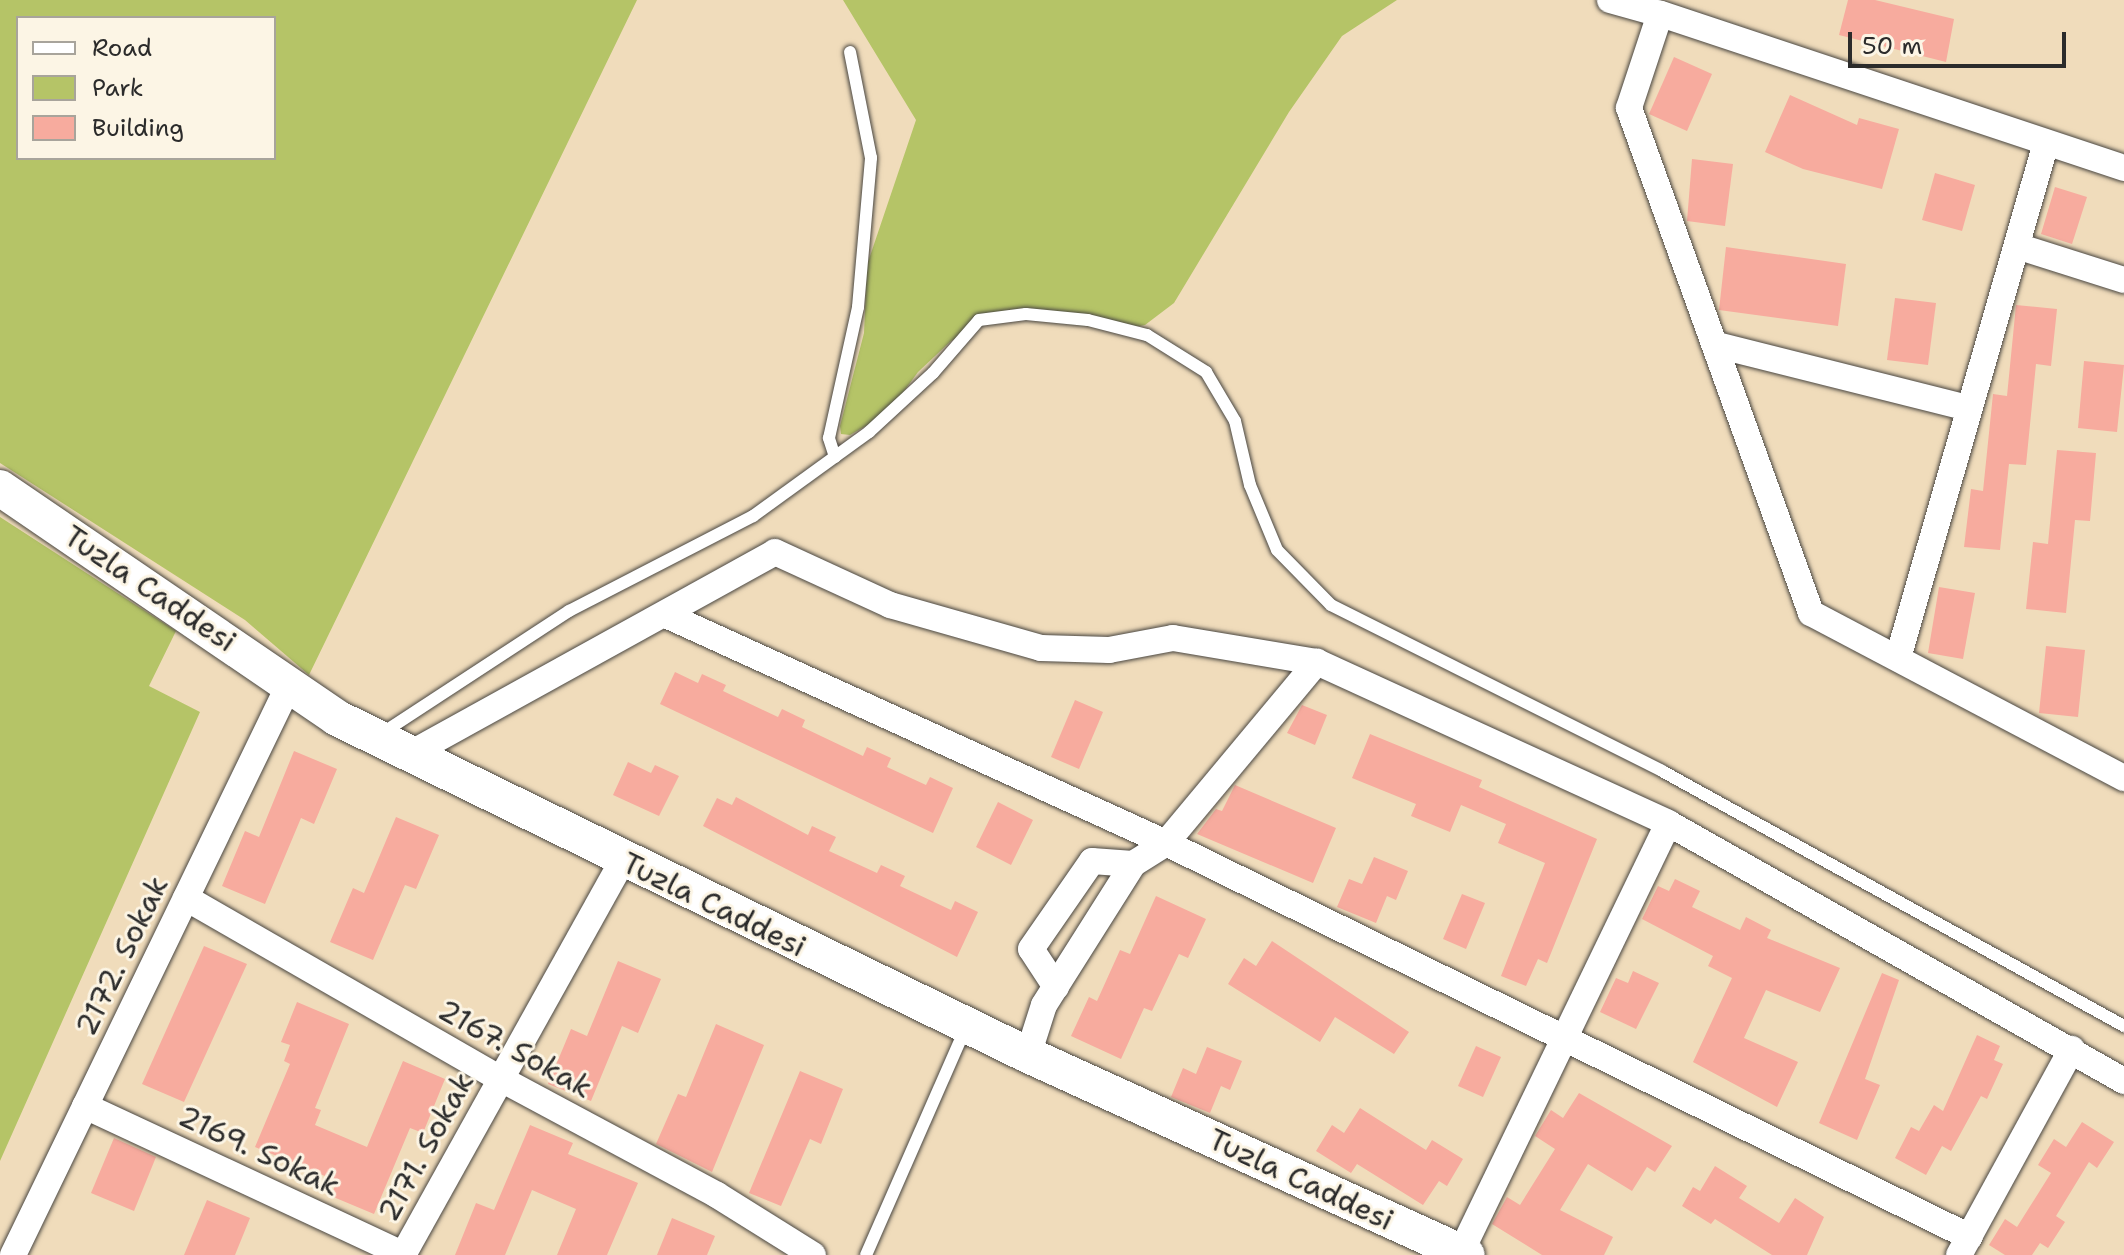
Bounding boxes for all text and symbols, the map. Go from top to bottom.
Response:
legend [16,16,276,160]
scale bar [1852,16,2070,66]
text: 50 m [1862,30,1922,62]
text: Road [92,32,152,64]
text: Park [92,72,144,104]
text: Building [92,112,184,144]
street label: Tuzla Caddesi [57,518,243,660]
street label: Tuzla Caddesi [616,845,812,965]
street label: 2172. Sokak [68,870,176,1042]
street label: 2167. Sokak [432,992,598,1106]
street label: 2171. Sokak [370,1066,482,1228]
street label: 2169. Sokak [173,1098,345,1204]
street label: Tuzla Caddesi [1203,1121,1399,1239]

